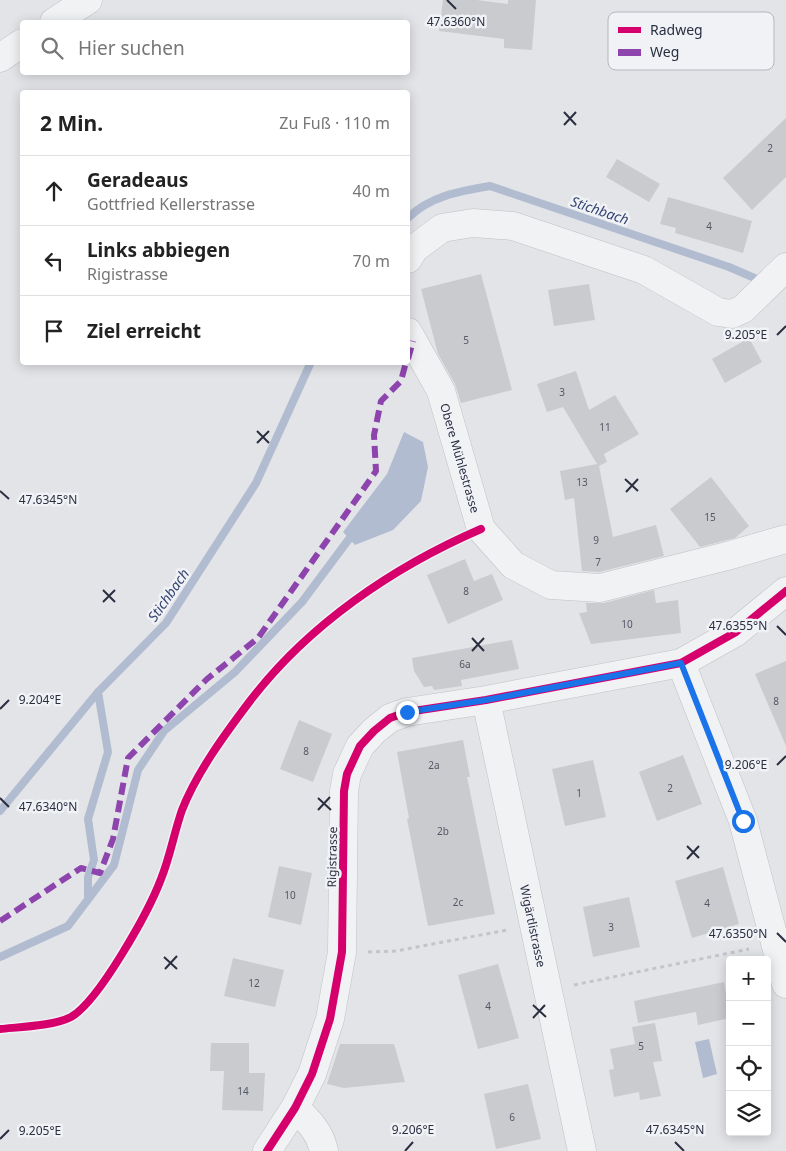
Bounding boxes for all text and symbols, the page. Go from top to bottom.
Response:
legend [608,12,774,70]
text: 47.6360°N [427,13,485,30]
search box [20,20,410,75]
text: Radweg [650,20,703,39]
icon: search [38,34,66,62]
text: Hier suchen [78,35,185,61]
text: Weg [650,42,679,61]
text: 2 Min. [40,109,103,137]
text: Zu Fuß · 110 m [279,112,390,134]
house number: 2 [767,141,773,155]
text: Geradeaus [87,167,188,193]
icon: ahead [40,177,68,205]
text: 40 m [353,180,390,202]
water label: Stichbach [568,191,632,229]
text: Gottfried Kellerstrasse [87,193,255,215]
house number: 4 [706,219,712,233]
text: Links abbiegen [87,237,230,263]
icon: left [40,247,68,275]
text: 70 m [353,250,390,272]
text: Rigistrasse [87,263,168,285]
icon: arrive [40,317,68,345]
text: Ziel erreicht [87,318,201,344]
text: 9.205°E [725,326,767,343]
house number: 5 [463,333,469,347]
house number: 3 [559,385,565,399]
street label: Obere Mühlestrasse [436,401,484,515]
house number: 11 [599,420,611,434]
house number: 13 [576,475,588,489]
text: 47.6345°N [19,491,77,508]
house number: 15 [704,510,716,524]
house number: 9 [593,533,599,547]
house number: 7 [595,555,601,569]
water label: Stichbach [143,565,193,625]
house number: 8 [463,584,469,598]
house number: 10 [621,617,633,631]
text: 47.6355°N [709,617,767,634]
house number: 6a [459,657,471,671]
text: 9.204°E [19,691,61,708]
house number: 8 [773,694,779,708]
route end [396,701,419,724]
house number: 8 [303,744,309,758]
text: 9.206°E [725,756,767,773]
house number: 2a [428,758,440,772]
house number: 2 [667,781,673,795]
house number: 1 [576,786,582,800]
text: 47.6340°N [19,798,77,815]
route start [732,810,755,833]
house number: 2b [437,824,449,838]
street label: Rigistrasse [323,826,341,888]
street label: Wigärtlistrasse [516,883,550,969]
house number: 10 [284,888,296,902]
house number: 2c [453,895,463,909]
house number: 4 [704,896,710,910]
house number: 3 [608,920,614,934]
text: 47.6350°N [709,925,767,942]
map controls [726,956,771,1136]
button: + [726,956,771,1001]
house number: 12 [248,976,260,990]
house number: 4 [485,999,491,1013]
button: − [726,1001,771,1046]
house number: 5 [638,1039,644,1053]
button: locate [726,1046,771,1091]
house number: 14 [237,1084,249,1098]
button: layers [726,1091,771,1136]
house number: 6 [509,1110,515,1124]
text: 9.206°E [392,1121,434,1138]
text: 47.6345°N [646,1121,704,1138]
text: 9.205°E [19,1122,61,1139]

